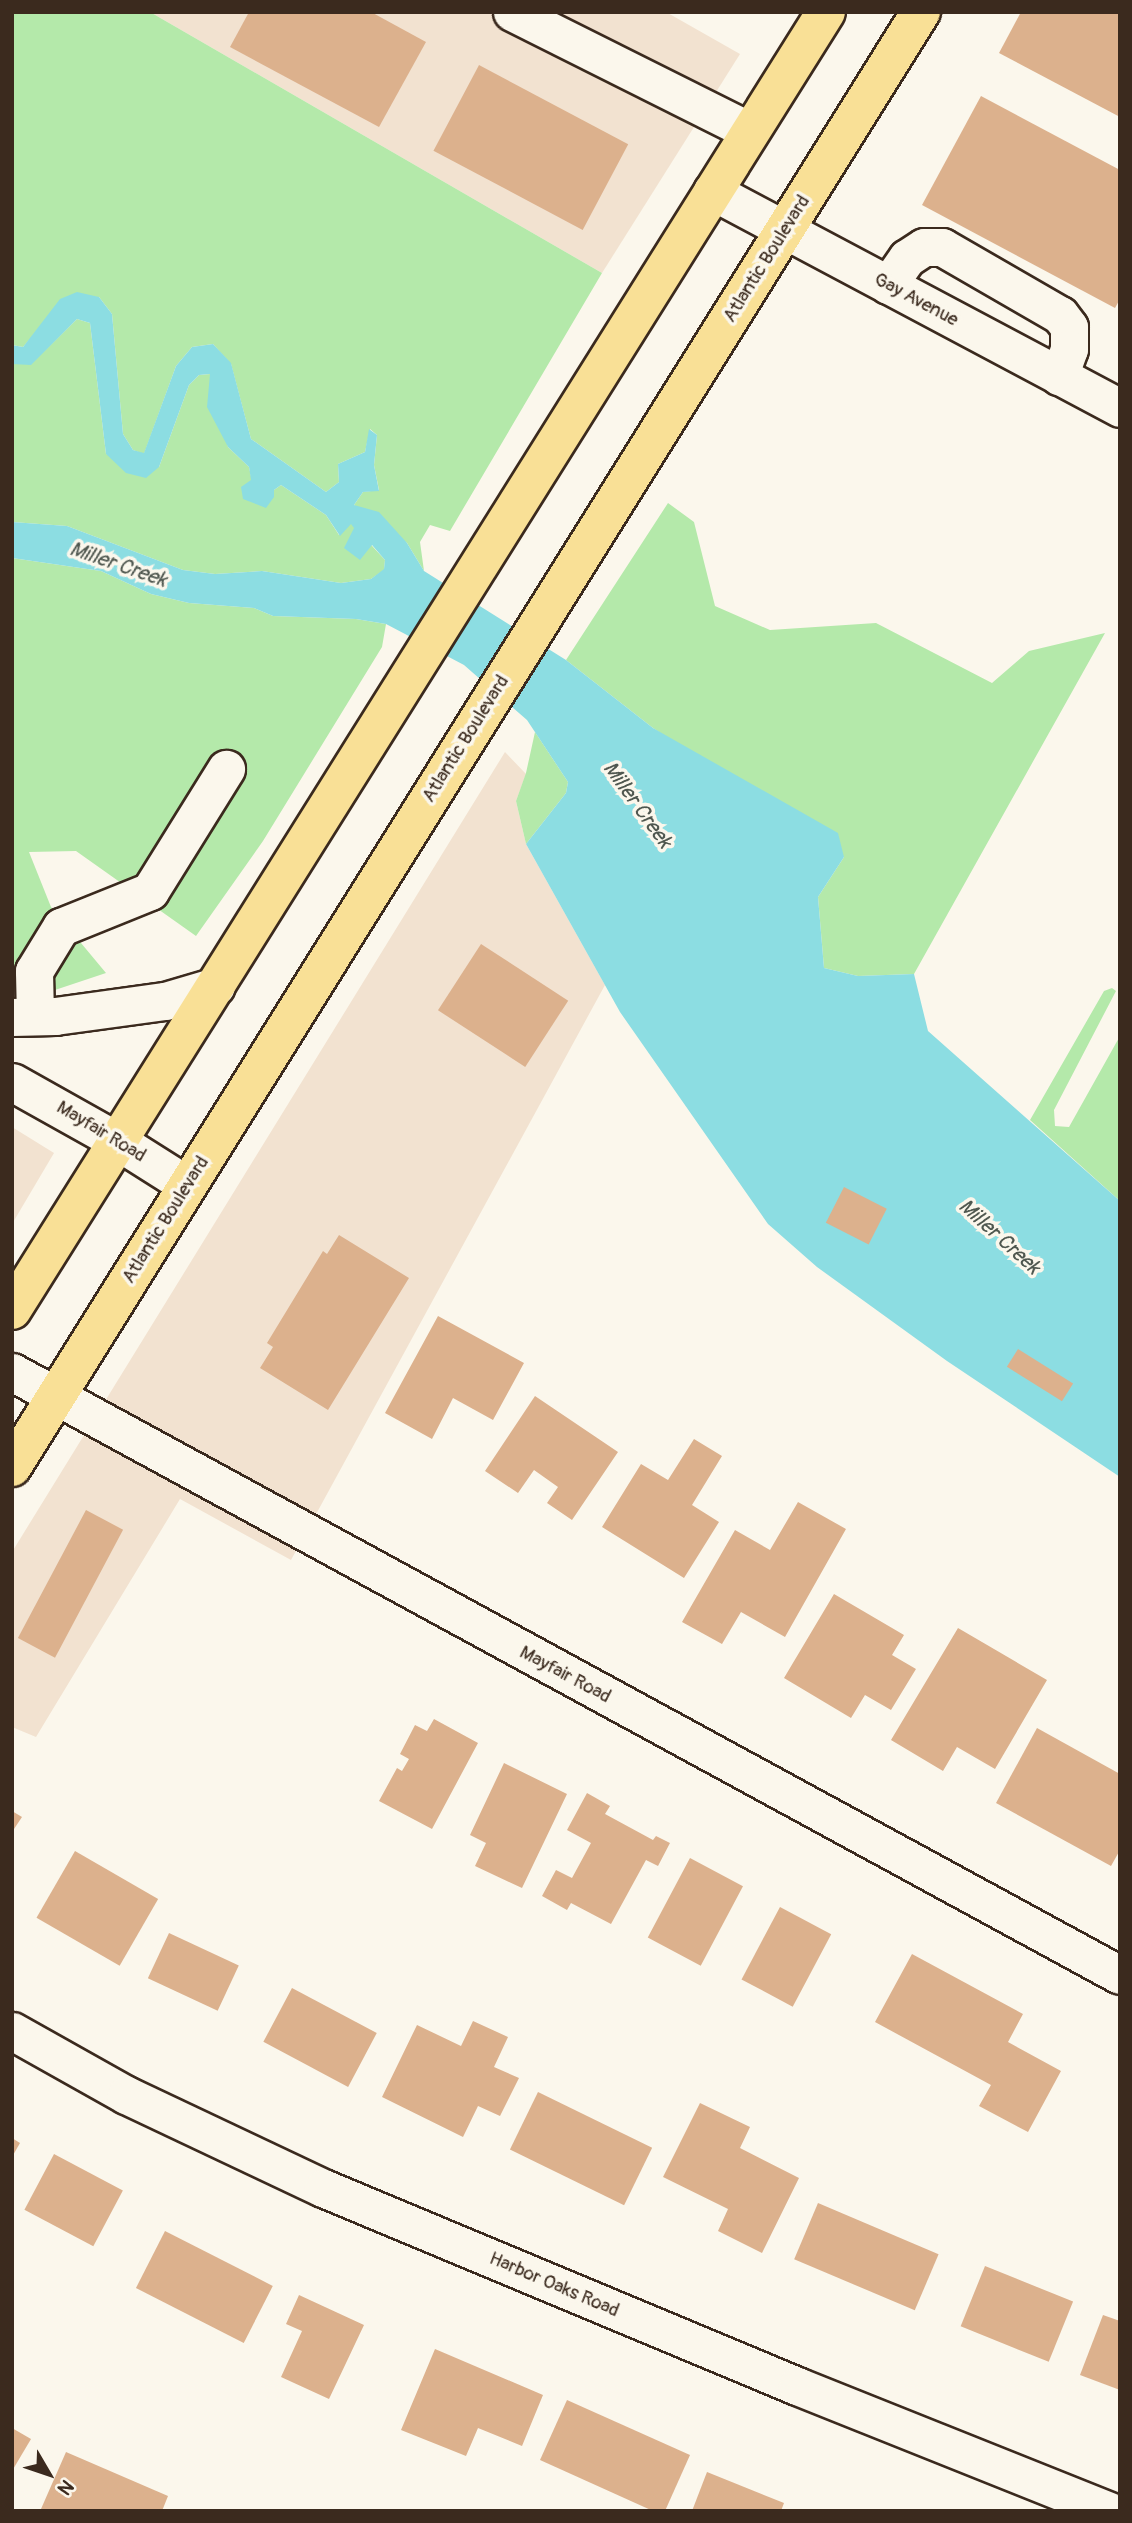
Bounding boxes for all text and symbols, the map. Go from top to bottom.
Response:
street label: Atlantic Boulevard [719,191,815,327]
street label: Gay Avenue [870,268,962,332]
water label: Miller Creek [66,537,170,593]
street label: Atlantic Boulevard [418,671,514,807]
water label: Miller Creek [597,757,677,853]
street label: Mayfair Road [52,1096,150,1168]
street label: Atlantic Boulevard [118,1152,214,1288]
water label: Miller Creek [953,1194,1045,1280]
street label: Mayfair Road [515,1641,615,1709]
street label: Harbor Oaks Road [486,2247,622,2323]
north arrow [14,2439,84,2509]
text: N [52,2475,79,2500]

